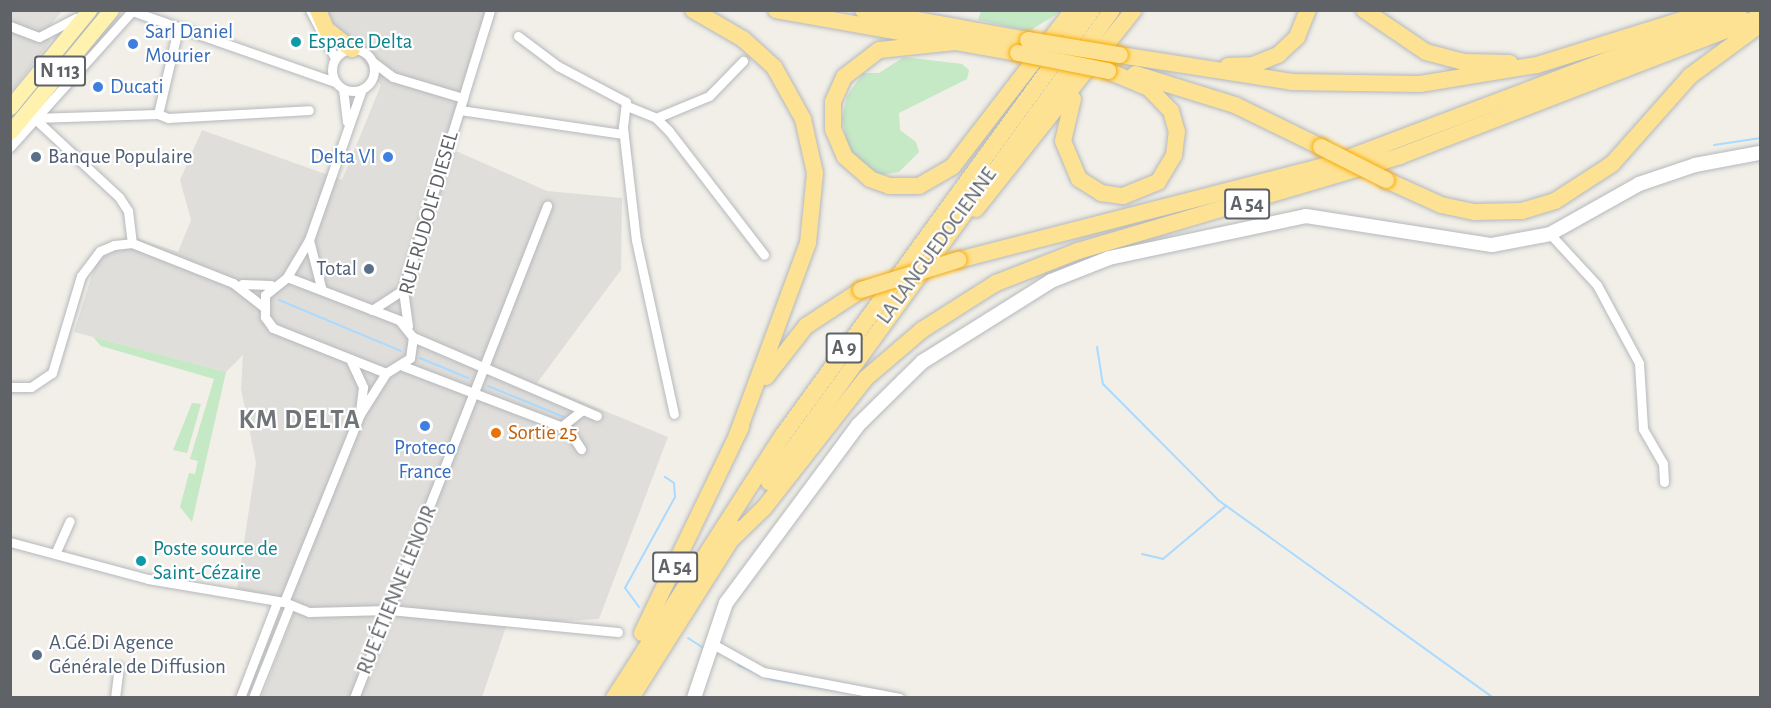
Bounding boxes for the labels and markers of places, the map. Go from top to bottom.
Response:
place label: Sarl Daniel Mourier [145,19,233,69]
place label: Espace Delta [308,29,412,55]
marker: Espace Delta [289,35,303,49]
marker: Sarl Daniel Mourier [126,37,140,51]
place label: Ducati [110,74,164,100]
marker: Ducati [91,80,105,94]
place label: Banque Populaire [48,144,192,170]
place label: Delta VI [310,144,376,170]
marker: Banque Populaire [29,150,43,164]
marker: Delta VI [381,150,395,164]
place label: Total [316,256,357,282]
marker: Total [362,262,376,276]
marker: Proteco France [418,419,432,433]
place label: Sortie 25 [508,420,578,446]
marker: Sortie 25 [489,426,503,440]
place label: Proteco France [394,435,456,485]
place label: Poste source de Saint-Cézaire [153,536,278,586]
marker: Poste source de Saint-Cézaire [134,554,148,568]
place label: A.Gé.Di Agence Générale de Diffusion [49,630,226,680]
marker: A.Gé.Di Agence Générale de Diffusion [30,648,44,662]

